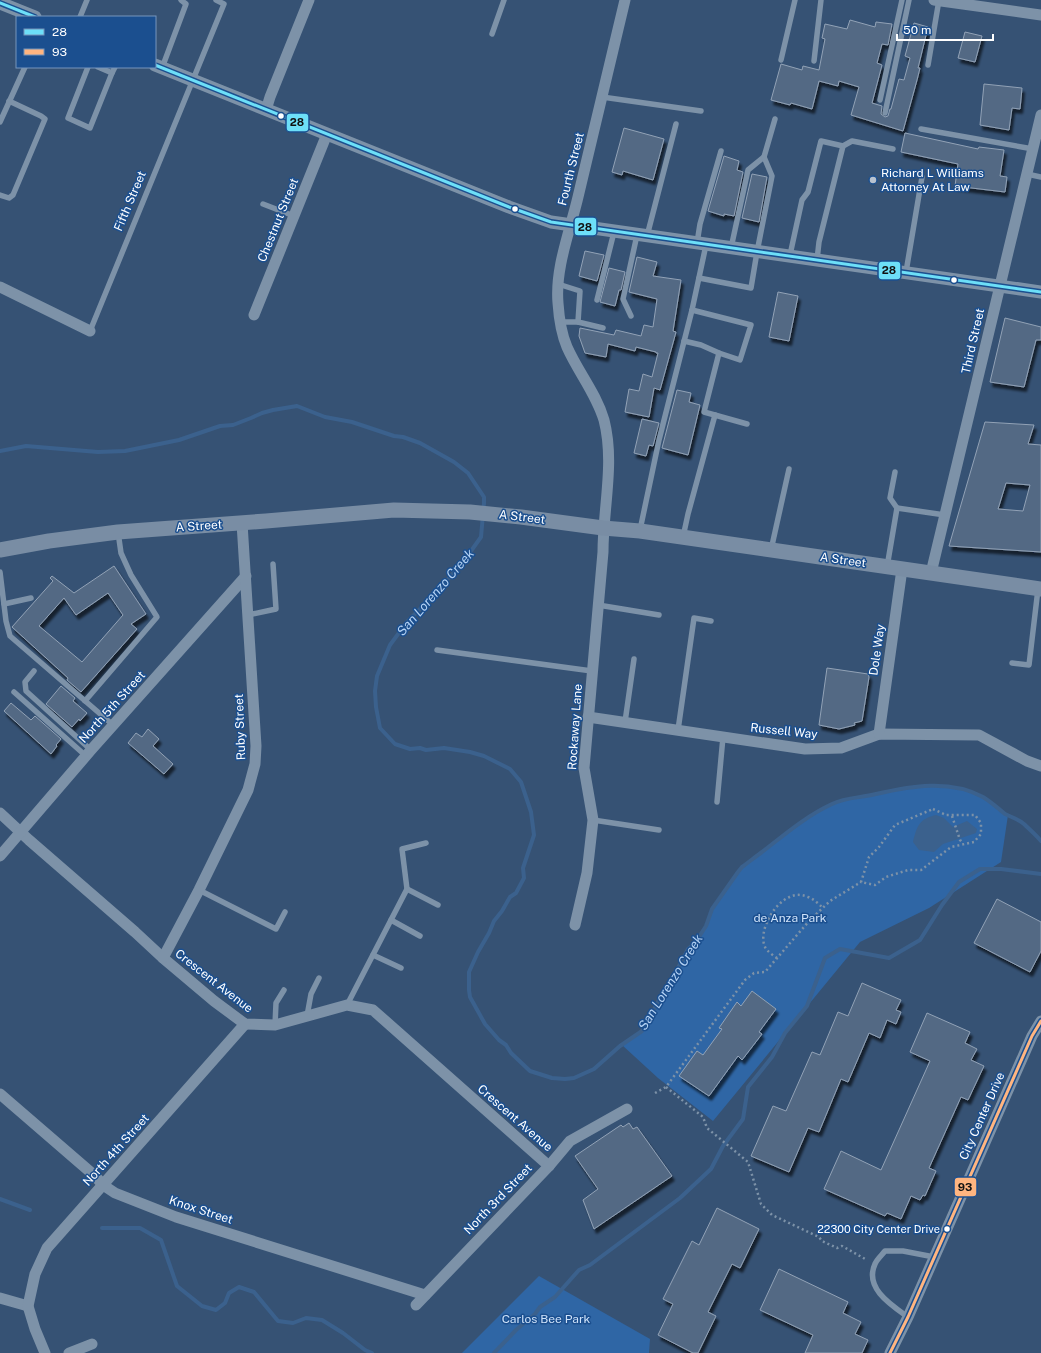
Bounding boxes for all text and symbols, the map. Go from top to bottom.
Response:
legend [16,16,156,68]
scale bar [897,16,993,42]
text: 50 m [903,23,931,37]
text: 28 [52,25,67,39]
text: 93 [52,45,67,59]
unlabelled marker [276,111,286,121]
line badge: 28 [286,113,309,132]
text: 28 [290,116,304,128]
street label: Fourth Street [555,131,587,207]
place label: Richard L Williams Attorney At Law [881,166,984,194]
street label: Fifth Street [111,168,149,233]
marker: Richard L Williams Attorney At Law [868,175,878,185]
street label: Chestnut Street [255,176,301,264]
unlabelled marker [510,204,520,214]
line badge: 28 [574,217,597,236]
text: 28 [578,221,592,233]
line badge: 28 [878,261,901,280]
text: 28 [882,264,896,276]
unlabelled marker [949,275,959,285]
street label: Third Street [959,307,987,375]
street label: A Street [498,507,546,527]
street label: A Street [175,517,223,535]
water label: San Lorenzo Creek [394,546,477,639]
street label: A Street [819,550,867,570]
street label: Dole Way [866,623,888,677]
street label: North 5th Street [76,668,148,746]
street label: Rockaway Lane [565,683,585,770]
street label: Ruby Street [232,693,248,760]
street label: Russell Way [750,721,819,742]
park label: de Anza Park [753,911,827,925]
water label: San Lorenzo Creek [635,932,706,1033]
street label: Crescent Avenue [172,946,256,1016]
street label: City Center Drive [956,1070,1008,1162]
street label: Crescent Avenue [475,1082,555,1154]
street label: North 4th Street [80,1111,152,1189]
street label: North 3rd Street [461,1161,535,1237]
line badge: 93 [954,1177,977,1197]
text: 93 [958,1181,972,1193]
street label: Knox Street [167,1193,235,1227]
place label: 22300 City Center Drive [817,1223,940,1235]
marker: 22300 City Center Drive [942,1224,952,1234]
park label: Carlos Bee Park [502,1312,591,1326]

